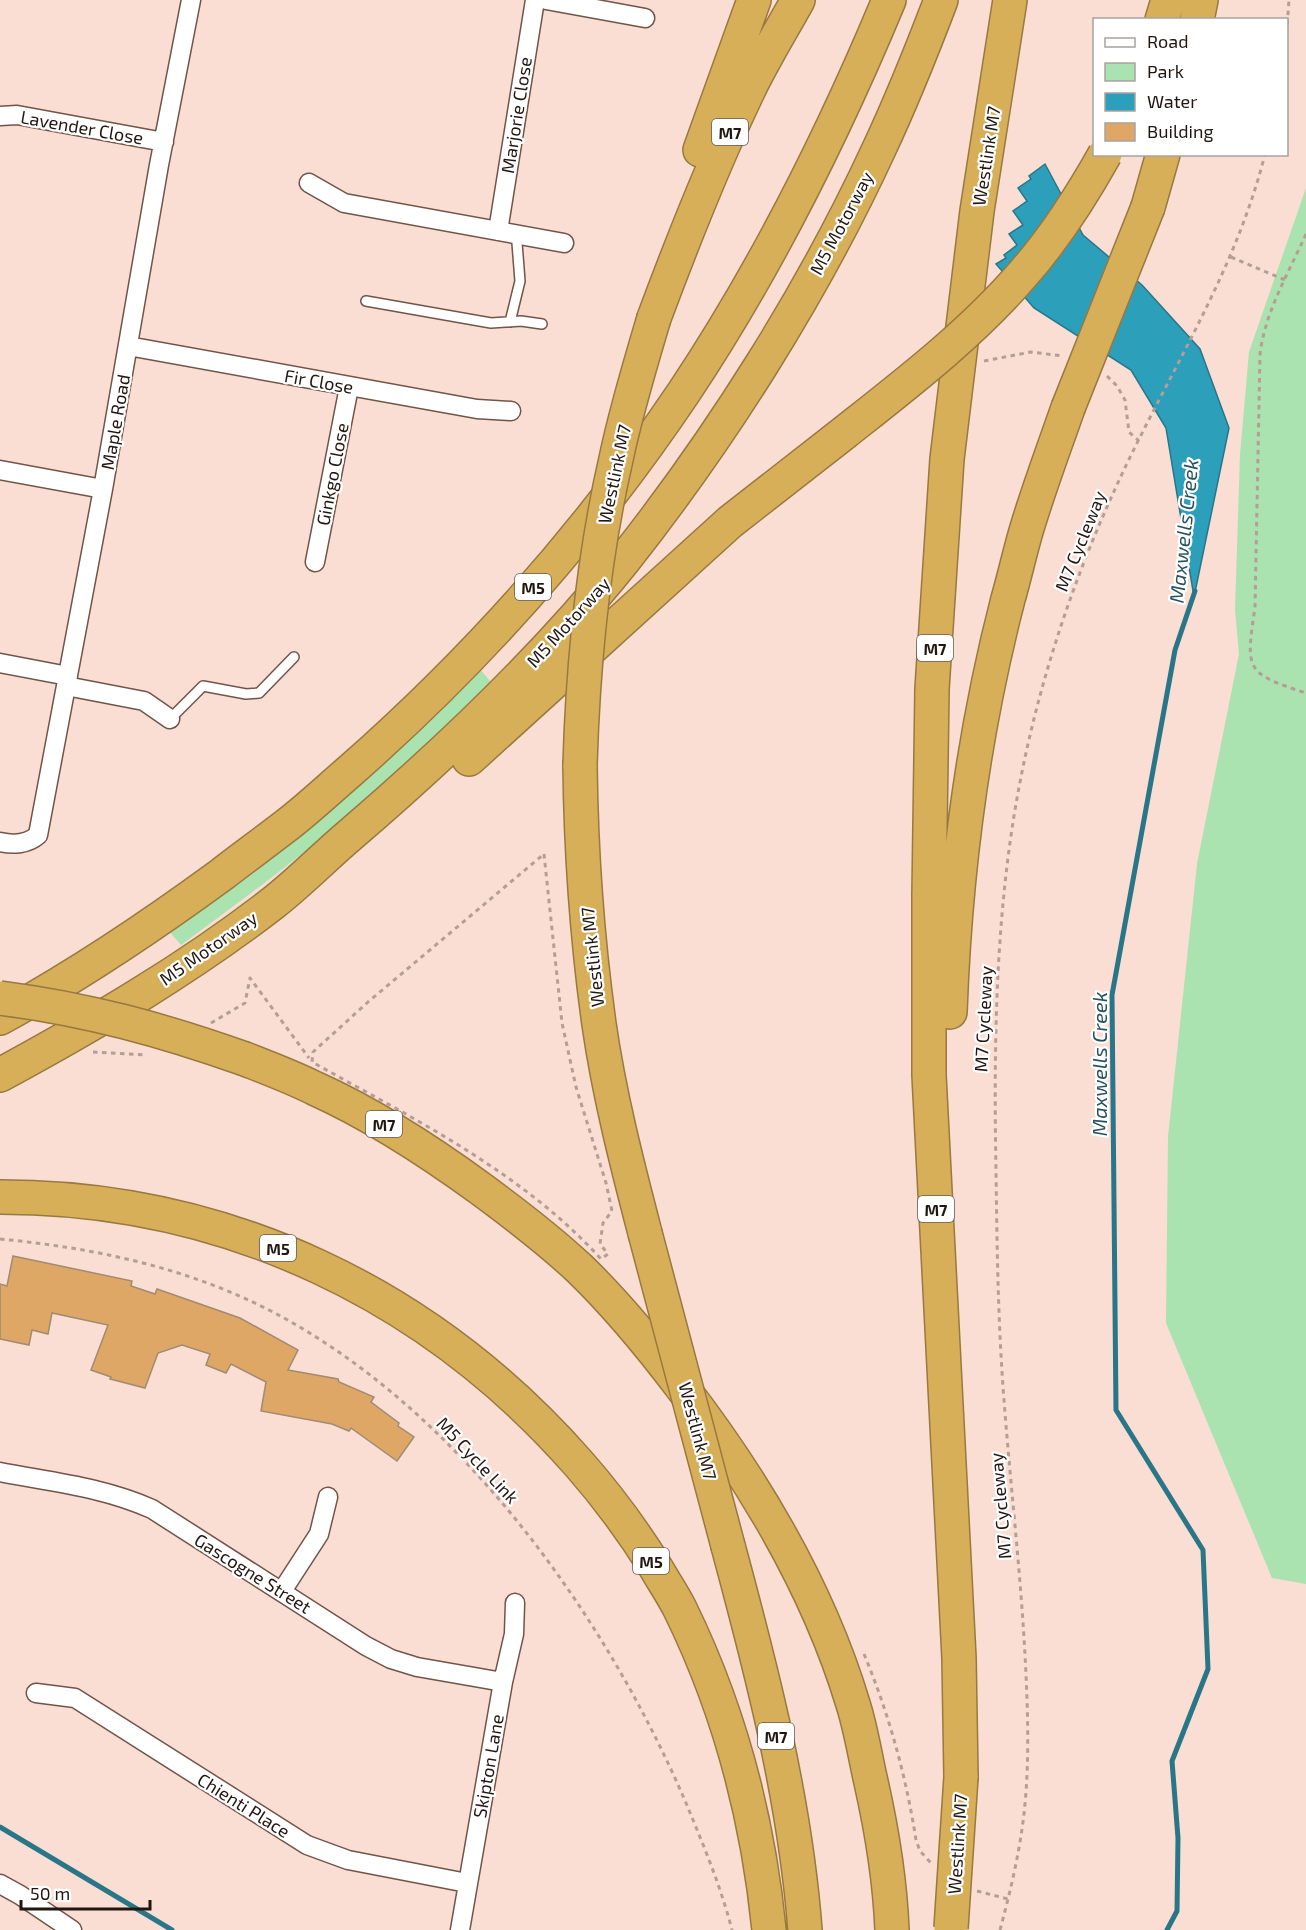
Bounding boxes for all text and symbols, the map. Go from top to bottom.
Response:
legend [1093,18,1288,156]
text: Road [1147,30,1188,52]
street label: Marjorie Close [496,55,536,175]
text: Park [1147,60,1184,82]
text: Water [1147,90,1197,112]
street label: Lavender Close [19,105,145,149]
street label: Westlink M7 [967,105,1005,207]
road number: M7 [712,119,748,145]
text: Building [1147,120,1214,142]
street label: M5 Motorway [805,167,878,278]
street label: Fir Close [283,364,355,398]
street label: Maple Road [96,373,134,471]
street label: Ginkgo Close [311,421,353,527]
street label: Westlink M7 [593,422,635,526]
water label: Maxwells Creek [1164,458,1202,604]
street label: M7 Cycleway [1050,487,1110,595]
street label: M5 Motorway [522,572,615,672]
road number: M5 [515,574,551,600]
road number: M7 [917,635,953,661]
street label: M5 Motorway [155,906,261,990]
street label: Westlink M7 [576,906,608,1008]
street label: M7 Cycleway [969,965,997,1073]
water label: Maxwells Creek [1087,992,1111,1136]
road number: M7 [366,1111,402,1137]
road number: M7 [918,1196,954,1222]
road number: M5 [260,1235,296,1261]
street label: Westlink M7 [674,1380,722,1482]
street label: M5 Cycle Link [432,1412,524,1508]
street label: M7 Cycleway [984,1452,1016,1560]
street label: Gascogne Street [191,1528,316,1618]
road number: M5 [633,1548,669,1574]
street label: Skipton Lane [468,1712,508,1820]
road number: M7 [758,1723,794,1749]
street label: Chienti Place [194,1768,294,1842]
street label: Westlink M7 [943,1793,971,1895]
scale bar [21,1873,150,1911]
text: 50 m [30,1882,70,1904]

